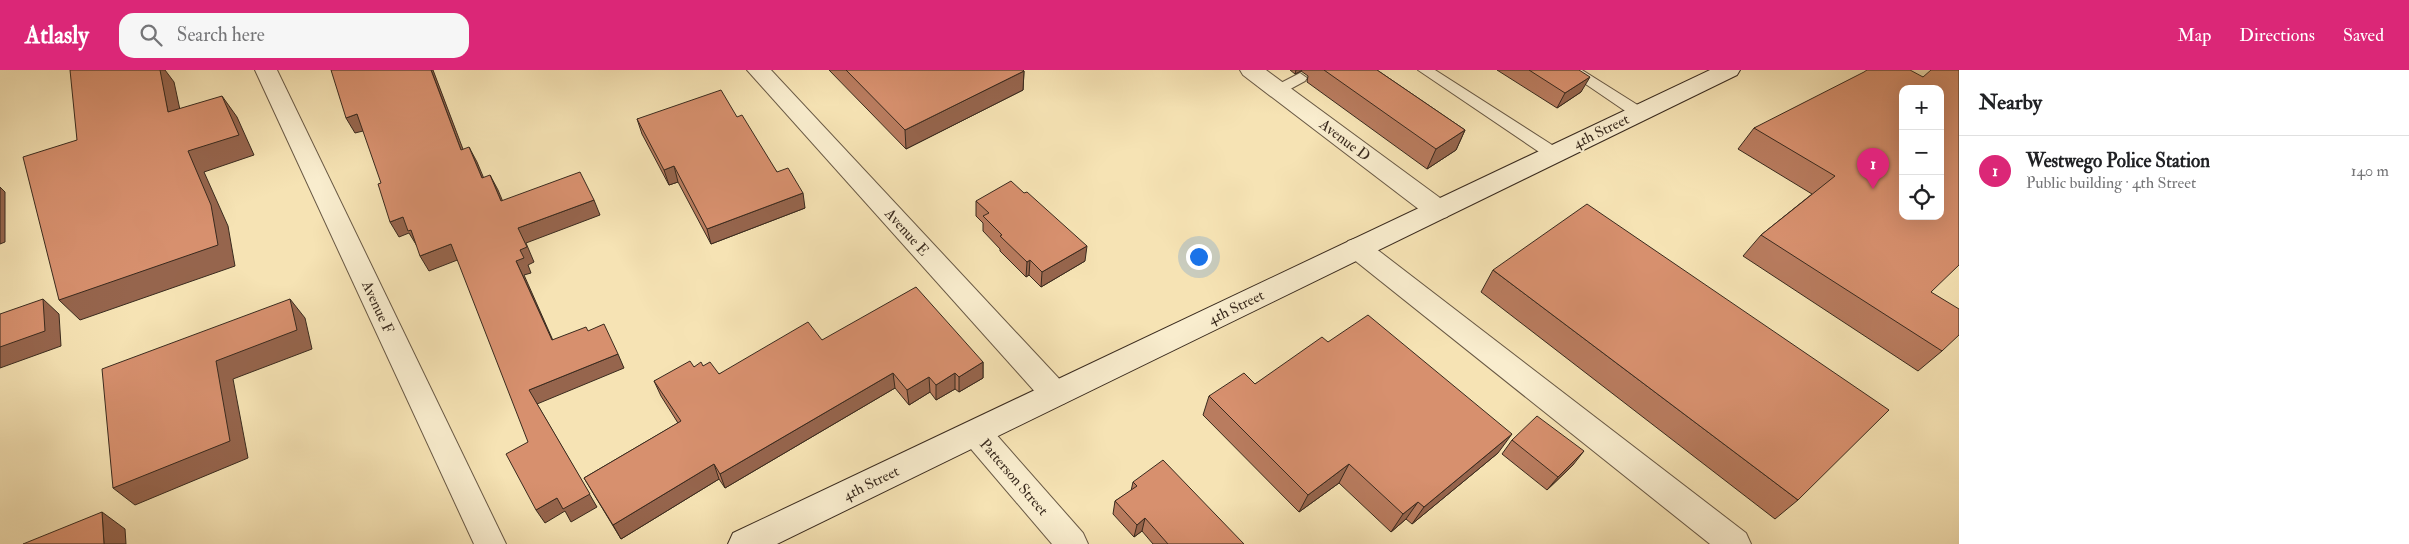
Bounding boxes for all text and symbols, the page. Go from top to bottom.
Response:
search box [119,13,469,58]
text: Atlasly [25,20,89,51]
icon: search [137,21,165,49]
text: Search here [177,23,265,47]
text: Map [2178,24,2211,47]
text: Directions [2239,24,2315,47]
text: Saved [2343,24,2384,47]
map controls [1899,85,1944,220]
button: + [1899,85,1944,130]
text: Nearby [1979,89,2042,116]
street label: 4th Street [1570,110,1633,153]
street label: Avenue D [1315,115,1374,166]
button: − [1899,130,1944,175]
pin: 1 [1857,148,1889,189]
text: Westwego Police Station [2026,149,2210,173]
text: 1 [1992,161,1998,181]
text: 140 m [2351,161,2389,181]
text: Public building · 4th Street [2026,173,2196,193]
button: locate [1899,175,1944,220]
street label: Avenue E [880,204,933,260]
your location [1186,244,1212,270]
street label: Avenue F [357,277,398,337]
street label: 4th Street [1205,286,1268,329]
street label: Patterson Street [975,435,1052,520]
street label: 4th Street [840,462,903,505]

